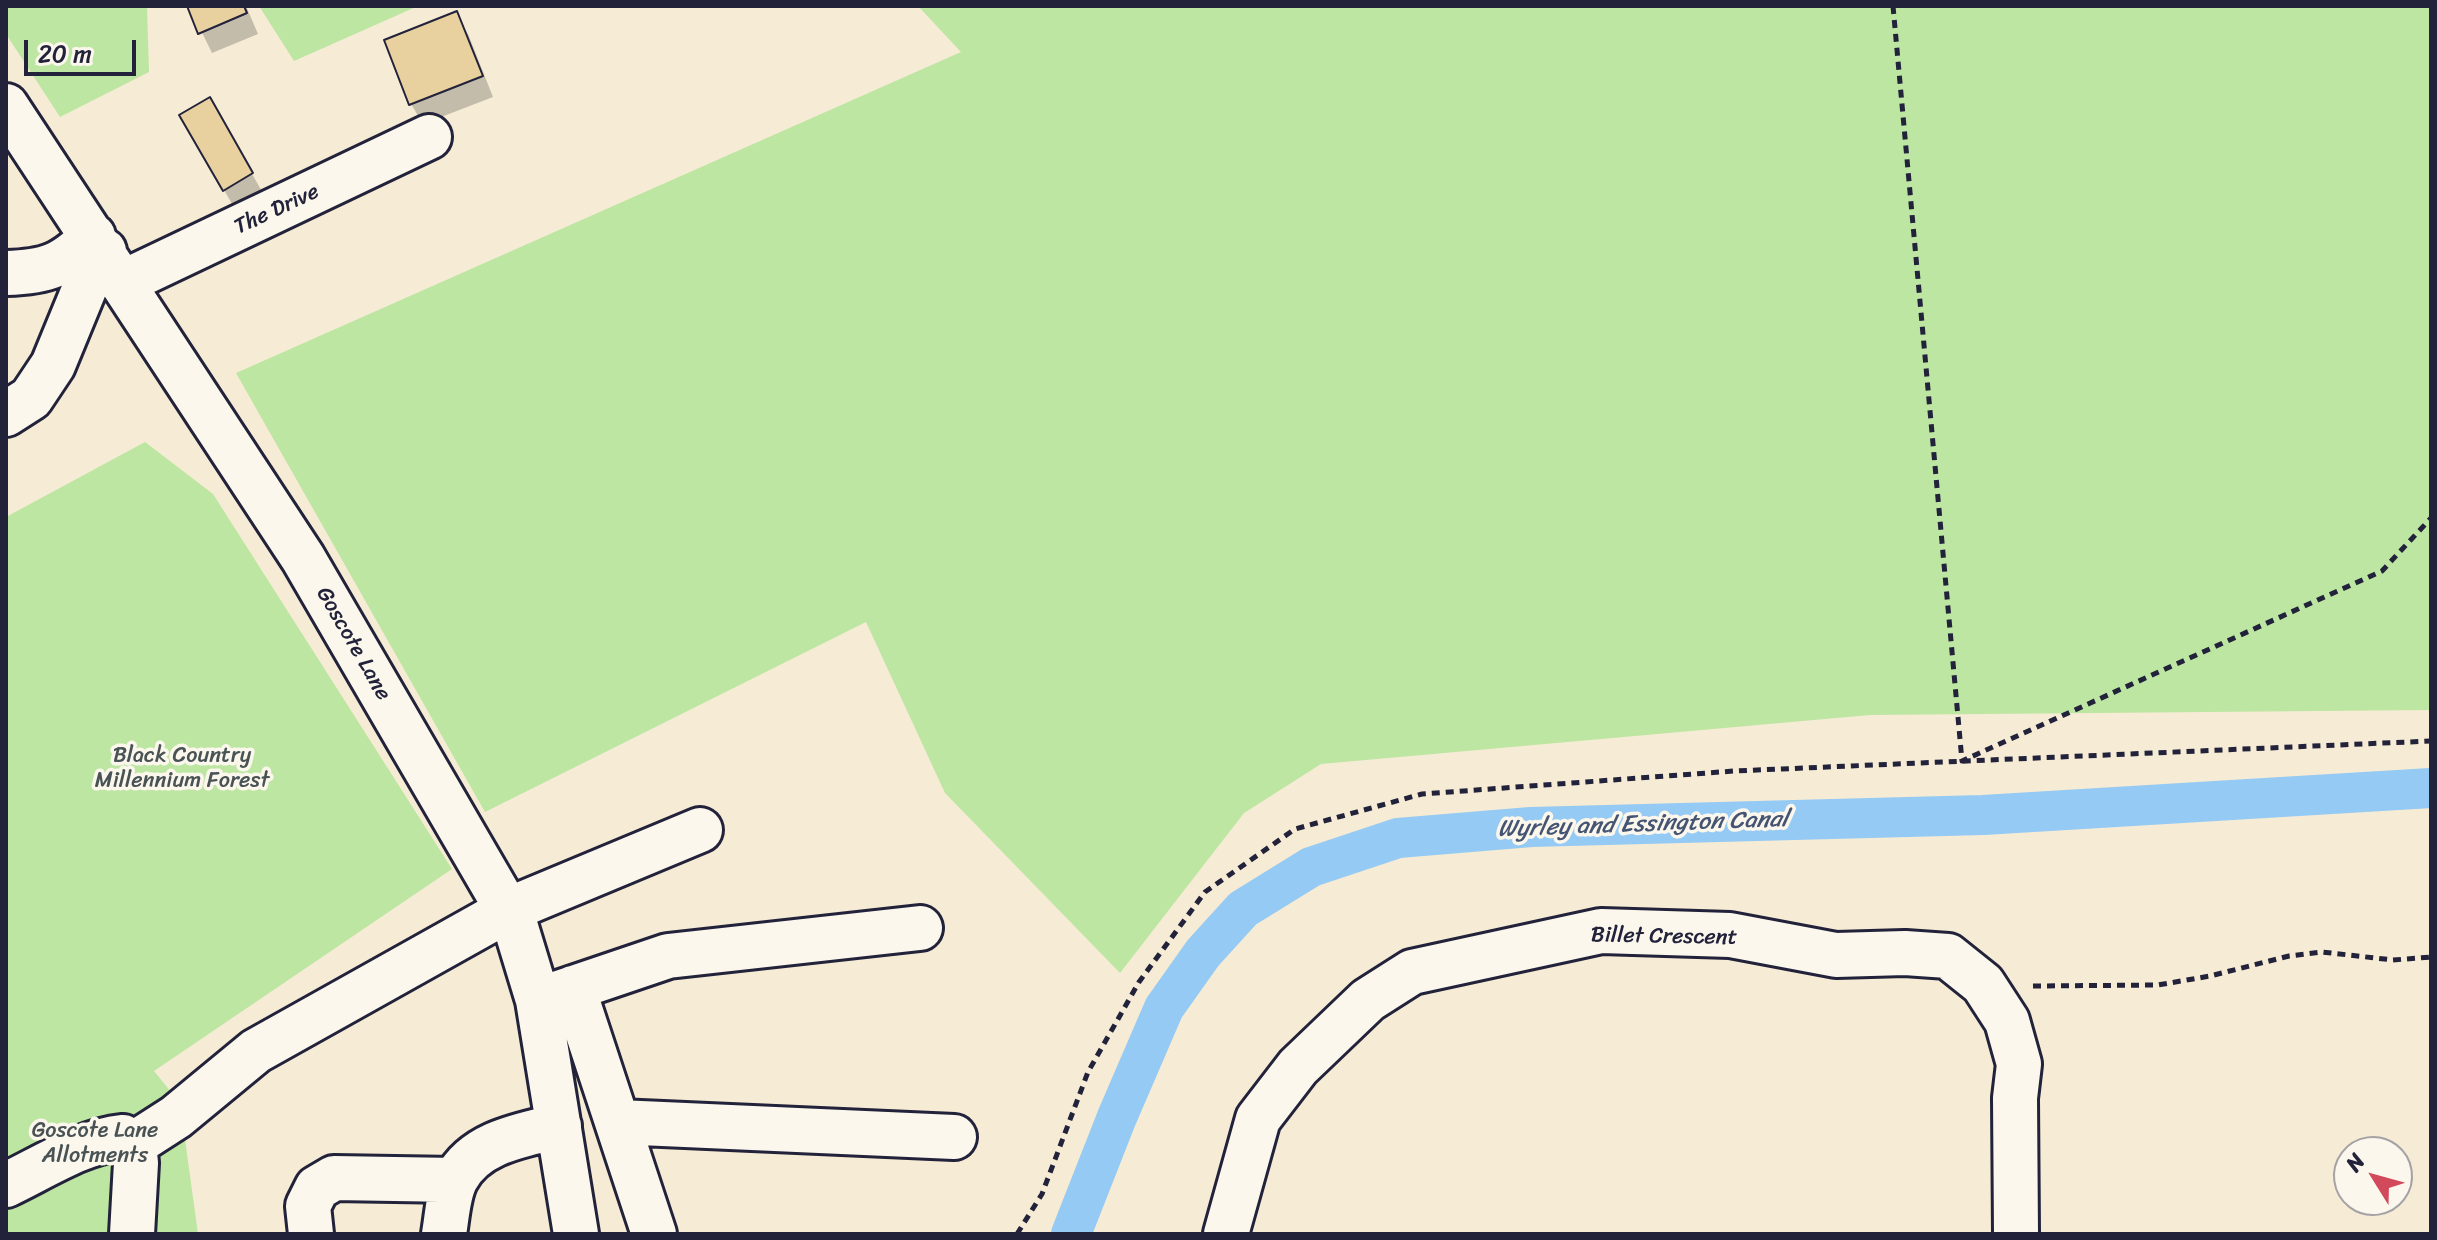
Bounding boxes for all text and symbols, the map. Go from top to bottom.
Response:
scale bar [28,24,140,74]
text: 20 m [38,33,92,75]
street label: The Drive [230,179,324,241]
street label: Goscote Lane [310,583,396,705]
park label: Black Country Millennium Forest [95,743,269,794]
water label: Wyrley and Essington Canal [1497,806,1789,844]
street label: Billet Crescent [1591,923,1737,951]
park label: Goscote Lane Allotments [32,1118,158,1170]
north arrow [2333,1136,2413,1216]
text: N [2335,1145,2375,1180]

